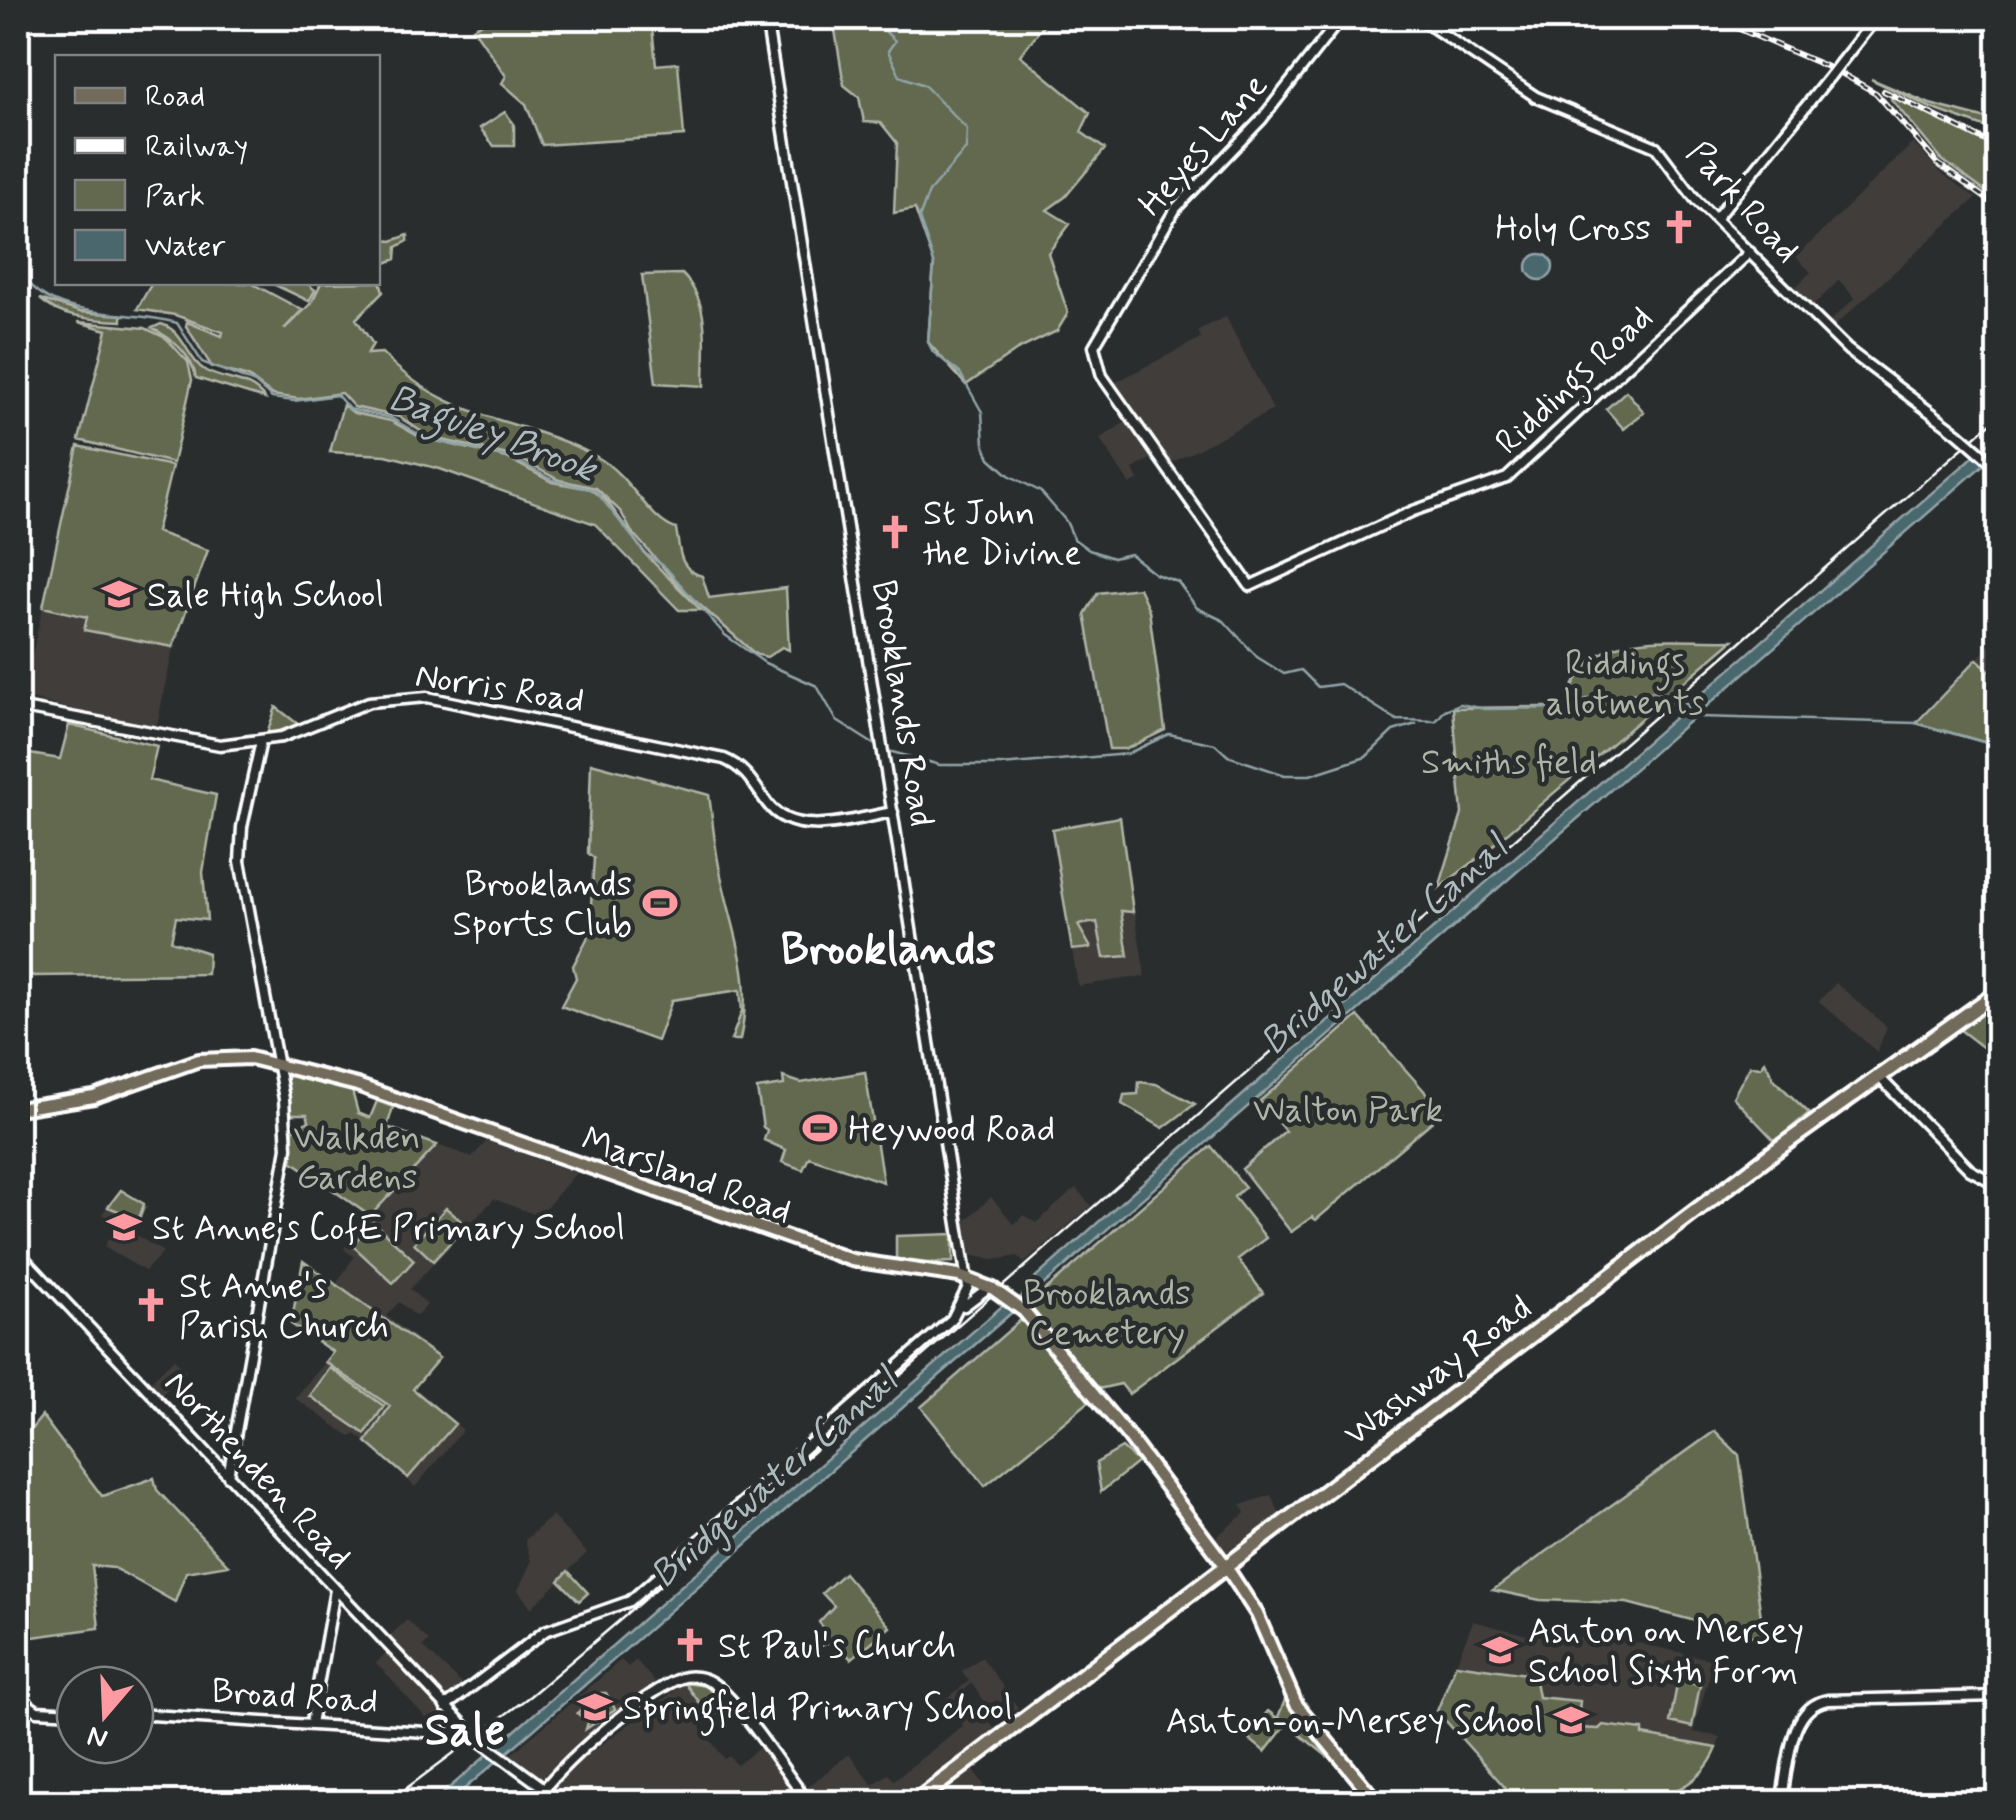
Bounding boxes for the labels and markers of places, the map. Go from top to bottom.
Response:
place label: Holy Cross [1495,206,1651,252]
church icon: Holy Cross [1660,208,1698,246]
place label: St John the Divine [923,491,1081,577]
church icon: St John the Divine [876,513,914,551]
place label: Sale High School [147,573,384,619]
school or university icon: Sale High School [100,575,138,613]
place label: Brooklands Sports Club [452,862,632,948]
sports icon: Brooklands Sports Club [641,884,679,922]
place label: Heywood Road [848,1107,1055,1153]
sports icon: Heywood Road [801,1109,839,1147]
place label: St Anne's CofE Primary School [152,1206,625,1252]
school or university icon: St Anne's CofE Primary School [105,1208,143,1246]
place label: St Anne's Parish Church [179,1264,389,1350]
church icon: St Anne's Parish Church [132,1286,170,1324]
place label: Ashton on Mersey School Sixth Form [1528,1609,1804,1695]
place label: St Paul's Church [718,1624,956,1670]
church icon: St Paul's Church [671,1626,709,1664]
school or university icon: Ashton on Mersey School Sixth Form [1481,1631,1519,1669]
place label: Springfield Primary School [623,1686,1013,1736]
school or university icon: Springfield Primary School [576,1688,614,1726]
place label: Ashton-on-Mersey School [1166,1699,1543,1745]
school or university icon: Ashton-on-Mersey School [1552,1701,1590,1739]

